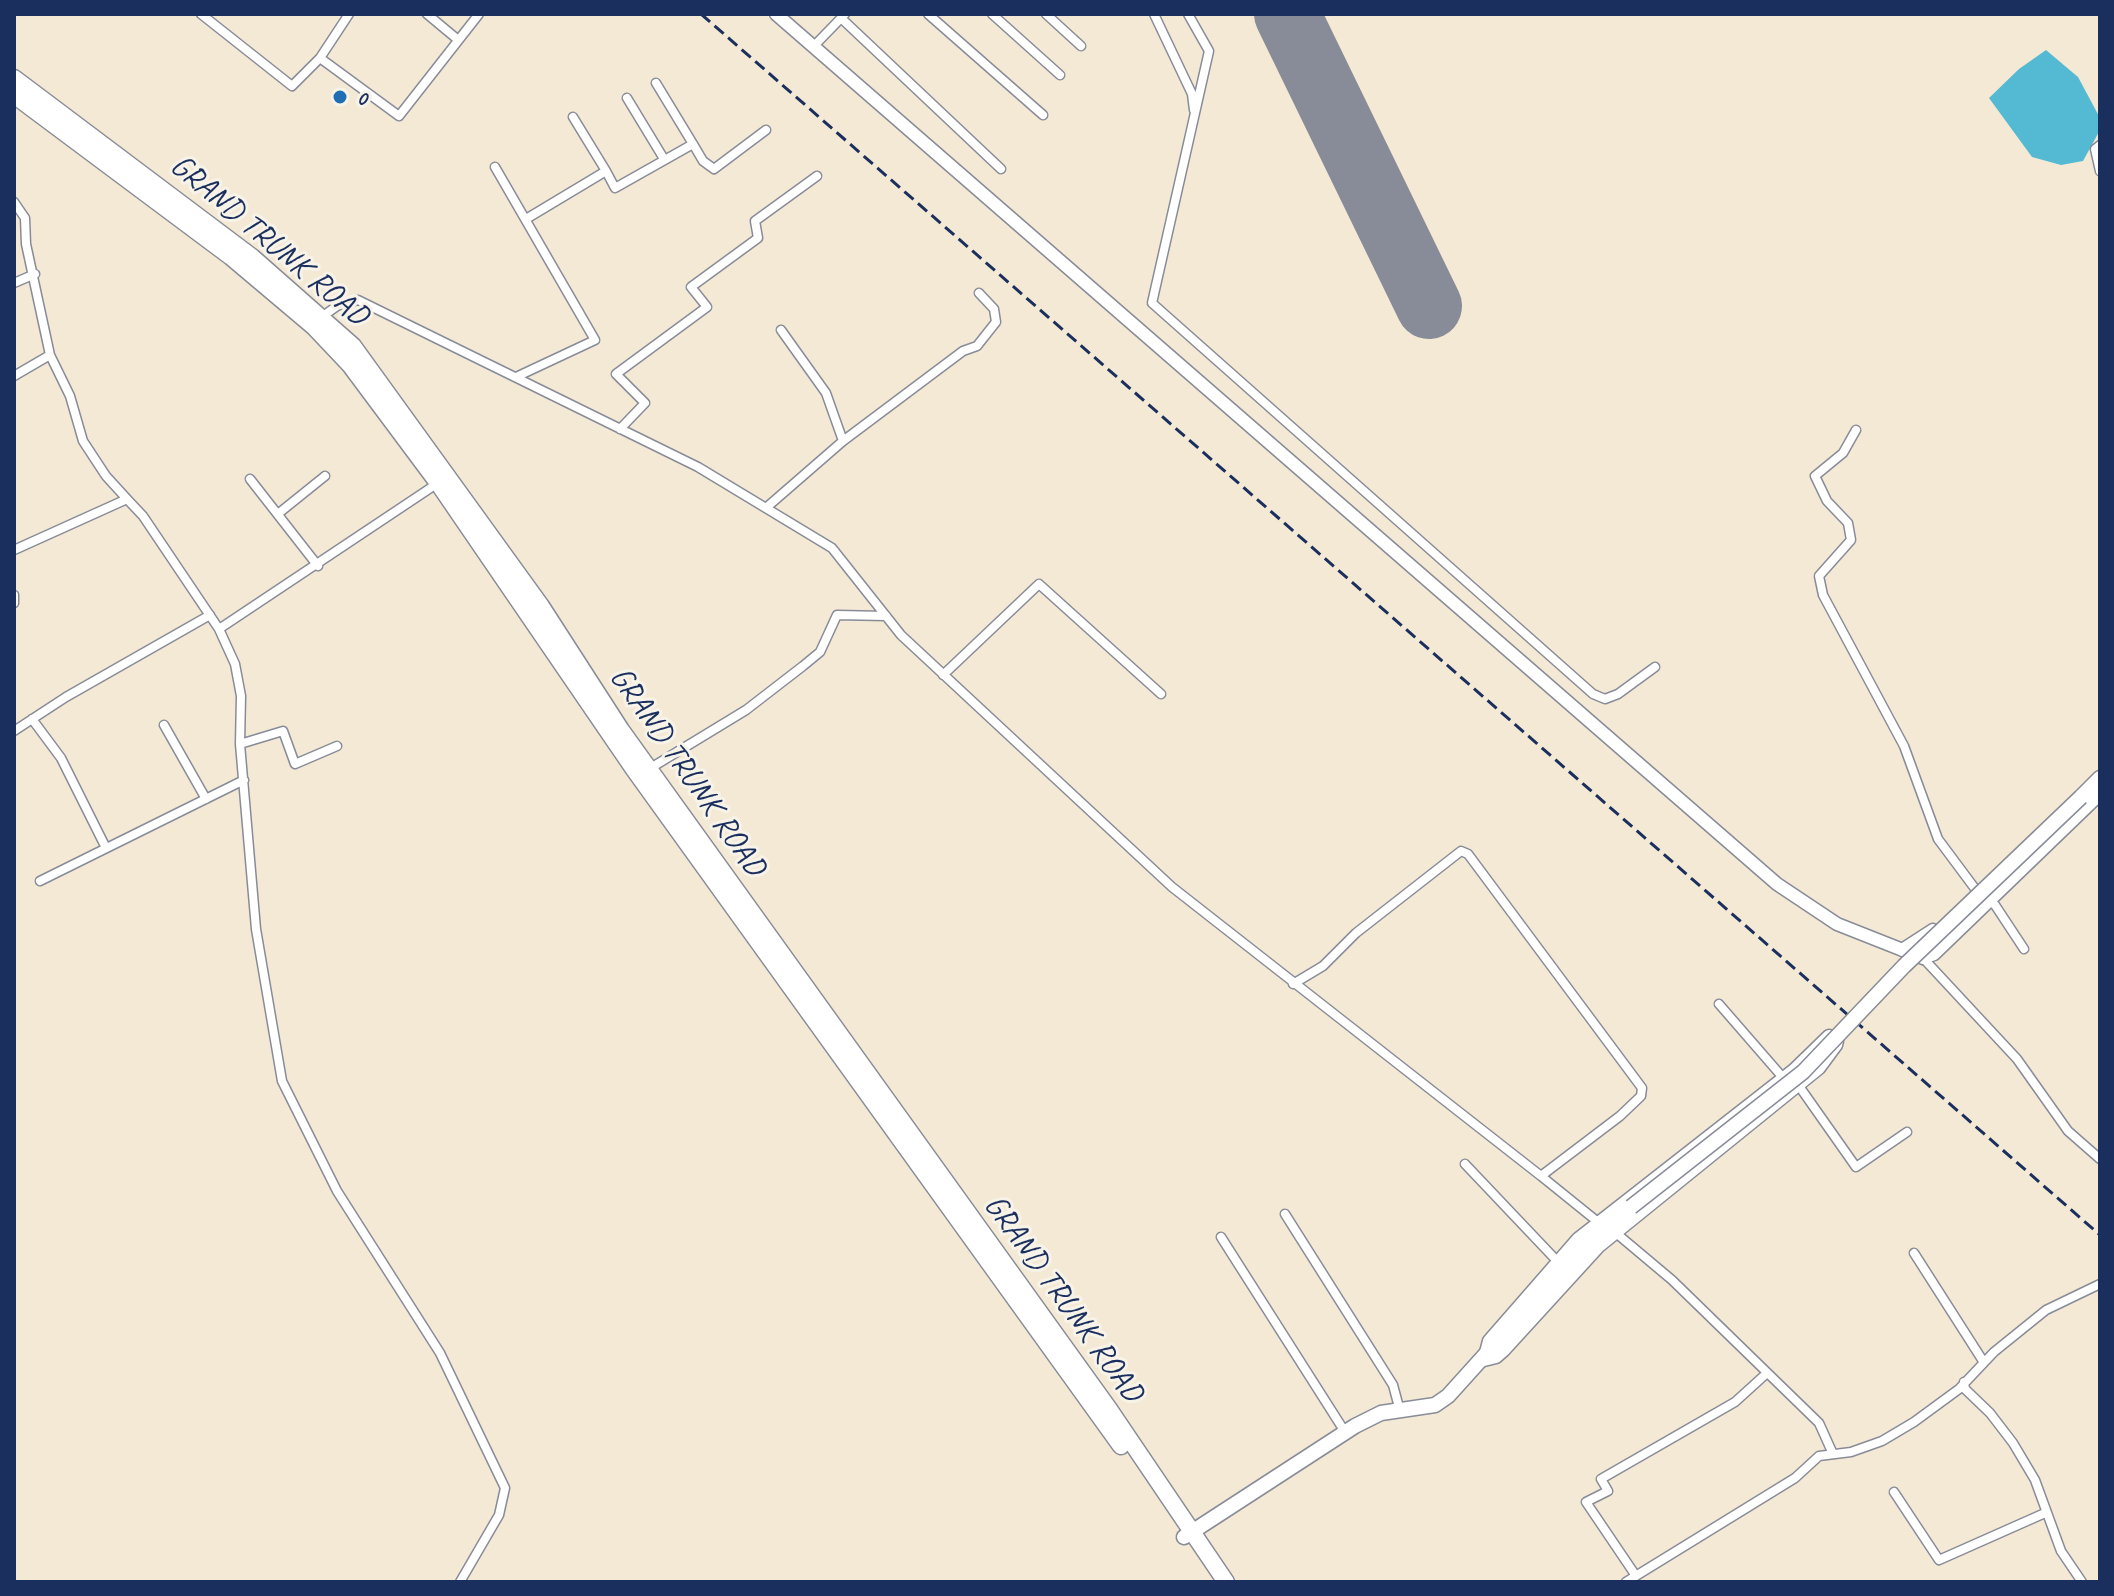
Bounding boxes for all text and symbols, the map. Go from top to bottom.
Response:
place label: o [356,78,367,116]
marker: o [331,88,349,106]
street label: GRAND TRUNK ROAD [162,147,376,335]
street label: GRAND TRUNK ROAD [601,660,773,884]
street label: GRAND TRUNK ROAD [975,1188,1151,1410]

